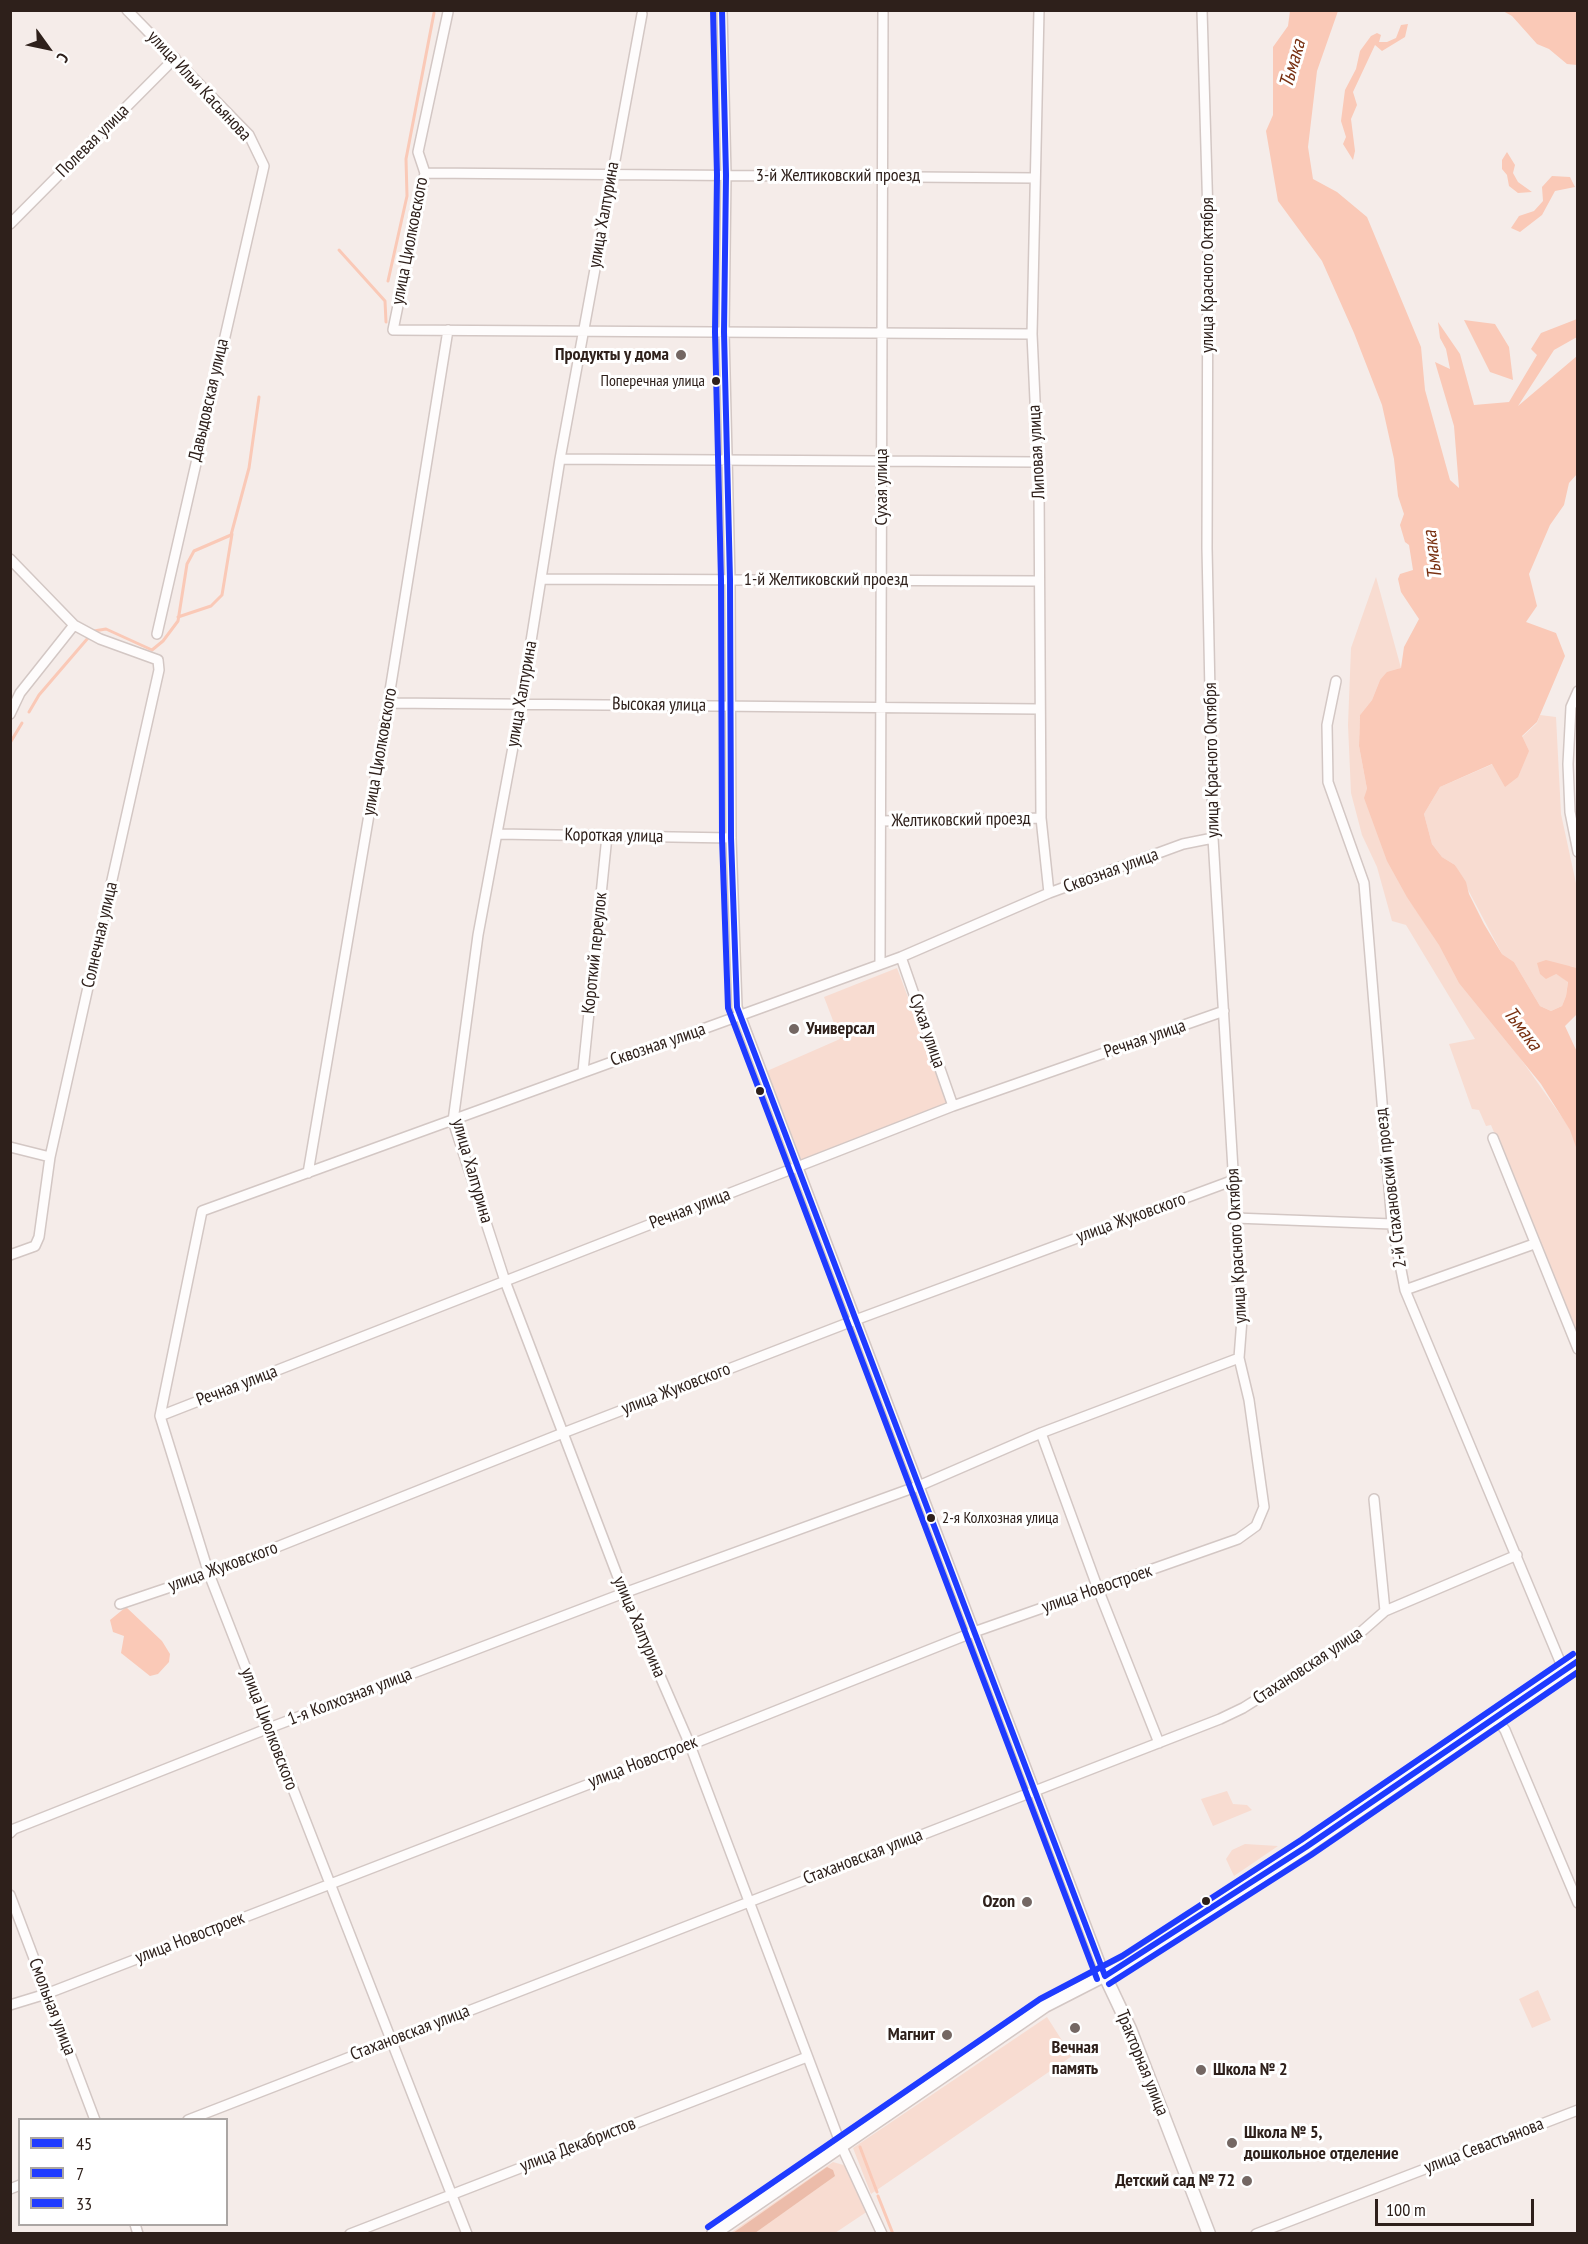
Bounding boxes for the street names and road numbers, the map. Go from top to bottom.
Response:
street label: улица Ильи Касьянова [142,26,256,146]
street label: Полевая улица [52,100,134,182]
street label: улица Халтурина [584,160,624,270]
street label: 3-й Желтиковский проезд [756,165,920,187]
street label: улица Циолковского [387,175,433,307]
street label: улица Красного Октября [1197,197,1219,353]
street label: Давыдовская улица [184,337,234,463]
street label: Липовая улица [1024,404,1050,500]
street label: Сухая улица [871,448,893,526]
street label: 1-й Желтиковский проезд [744,569,908,591]
street label: улица Халтурина [502,639,542,749]
street label: улица Красного Октября [1200,682,1224,838]
street label: улица Циолковского [358,686,402,818]
street label: Высокая улица [612,693,706,717]
street label: Желтиковский проезд [891,808,1031,832]
street label: Короткая улица [564,824,664,848]
street label: Сквозная улица [1061,844,1161,898]
street label: Солнечная улица [77,880,123,990]
street label: Короткий переулок [578,891,612,1015]
street label: Сухая улица [904,991,950,1071]
street label: Речная улица [1101,1015,1189,1063]
street label: Сквозная улица [608,1019,708,1071]
street label: 2-й Стахановский проезд [1370,1107,1412,1269]
street label: улица Халтурина [447,1116,497,1226]
street label: улица Красного Октября [1222,1168,1252,1324]
street label: Речная улица [647,1184,733,1234]
street label: улица Жуковского [1073,1188,1189,1248]
street label: улица Жуковского [618,1358,734,1420]
street label: Речная улица [194,1361,280,1411]
street label: улица Жуковского [165,1537,281,1597]
street label: улица Новостроек [1039,1560,1155,1618]
street label: улица Халтурина [608,1573,670,1681]
street label: Стахановская улица [1249,1623,1367,1709]
street label: 1-я Колхозная улица [285,1663,415,1731]
street label: улица Циолковского [236,1665,302,1793]
street label: улица Новостроек [585,1731,701,1793]
street label: Стахановская улица [800,1824,926,1890]
street label: улица Новостроек [132,1907,248,1969]
street label: Смольная улица [24,1955,80,2059]
street label: Стахановская улица [347,2000,473,2066]
street label: Тракторная улица [1111,2007,1173,2119]
street label: улица Декабристов [517,2113,639,2177]
street label: улица Севастьянова [1421,2113,1547,2179]

